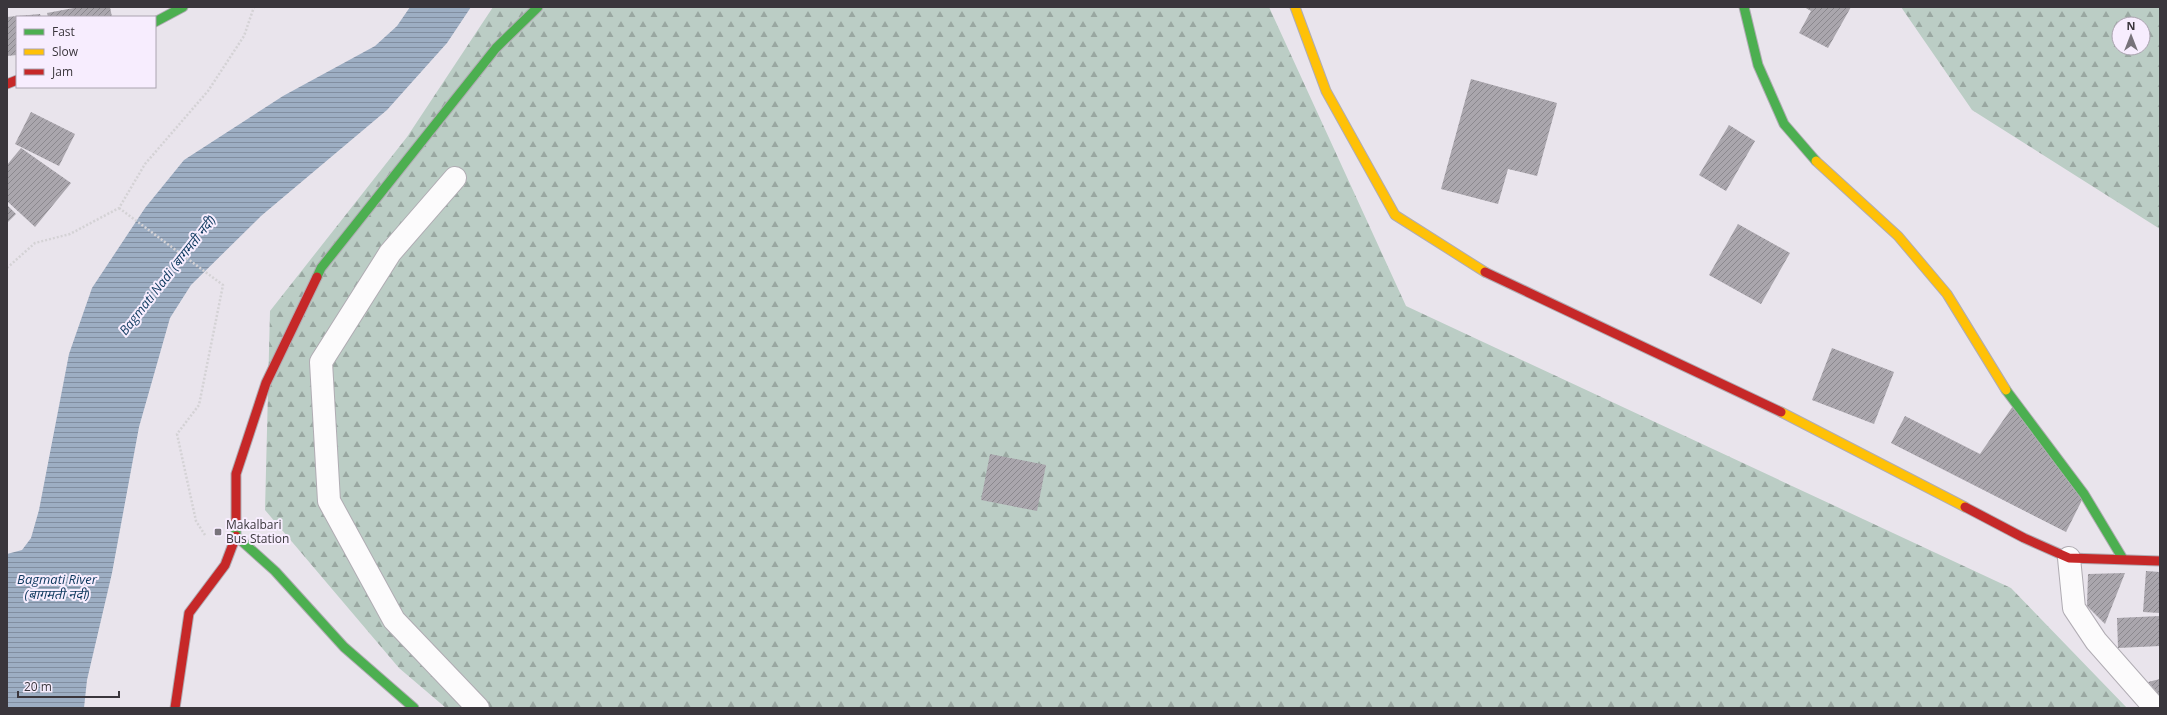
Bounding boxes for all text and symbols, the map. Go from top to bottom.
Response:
legend [16,16,156,88]
north arrow [2111,16,2151,56]
text: N [2127,18,2135,33]
text: Fast [52,23,75,40]
text: Slow [52,43,79,60]
text: Jam [51,63,73,80]
water label: Bagmati Nadi (बागमती नदी) [115,211,220,339]
place label: Makalbari Bus Station [226,516,289,547]
marker: Makalbari Bus Station [213,527,223,537]
water label: Bagmati River (बागमती नदी) [17,570,98,603]
scale bar [18,673,119,699]
text: 20 m [24,678,52,695]

